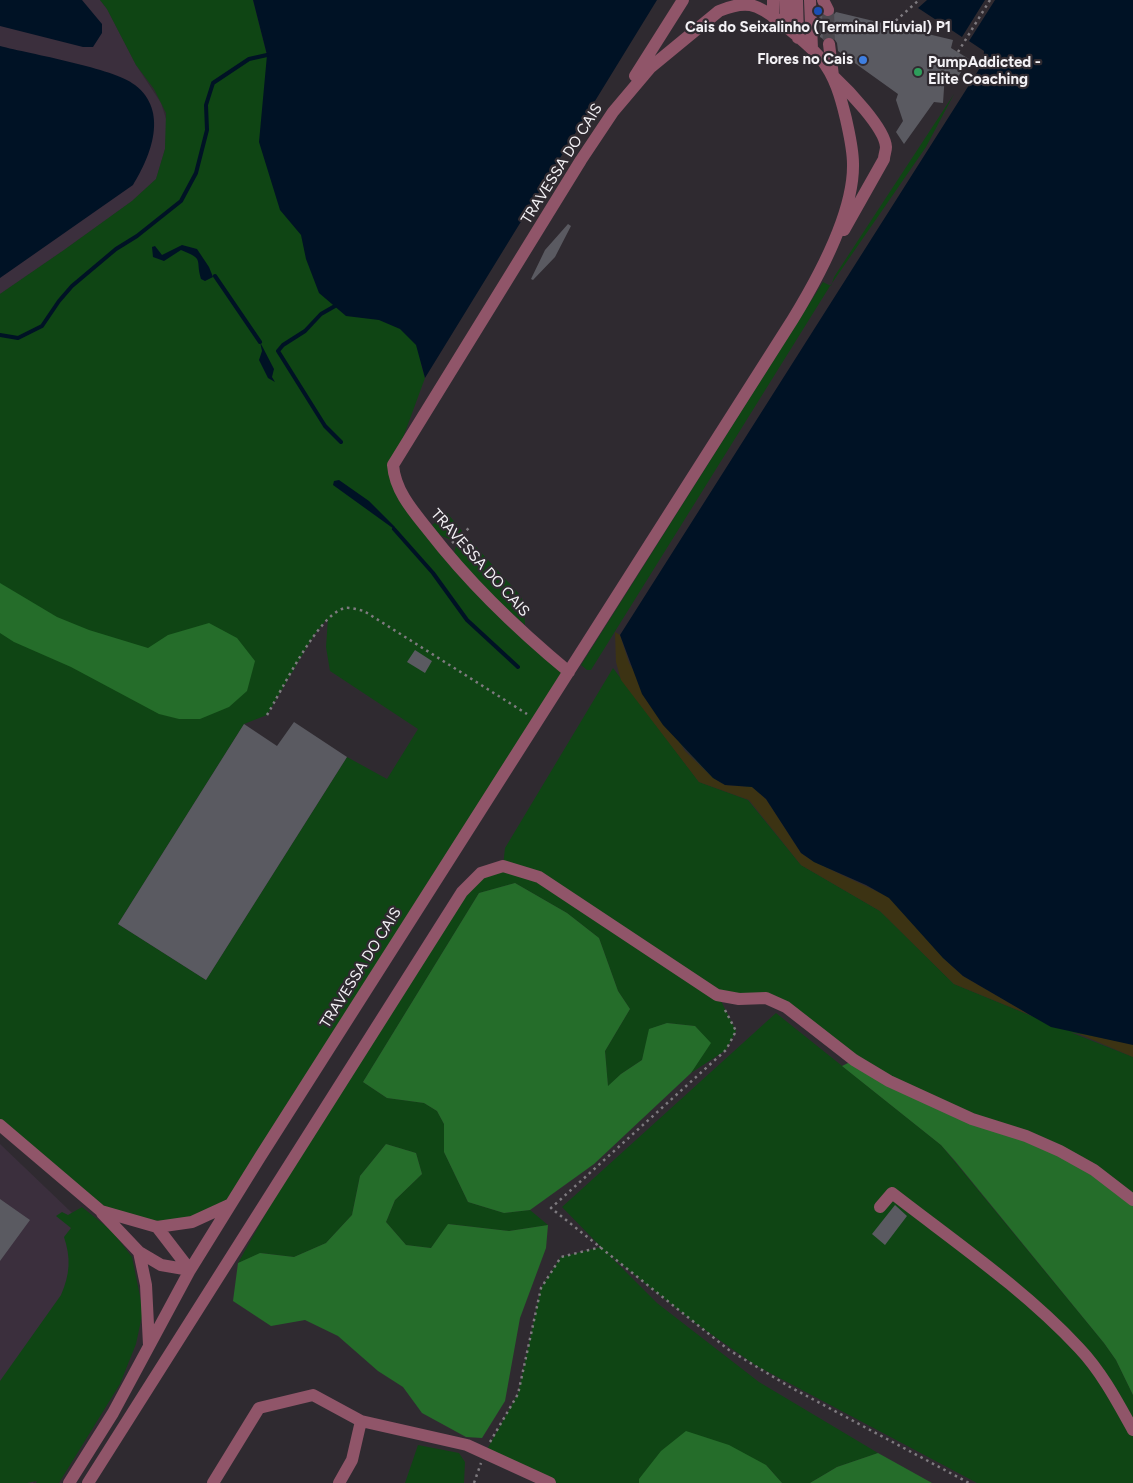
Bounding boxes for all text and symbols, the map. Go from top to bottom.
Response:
marker: Cais do Seixalinho (Terminal Fluvial) P1 [812,5,824,17]
place label: Cais do Seixalinho (Terminal Fluvial) P1 [685,19,951,37]
place label: Flores no Cais [757,51,853,69]
marker: Flores no Cais [857,54,869,66]
place label: PumpAddicted - Elite Coaching [928,54,1041,89]
marker: PumpAddicted - Elite Coaching [912,66,924,78]
street label: TRAVESSA DO CAIS [518,100,606,228]
street label: TRAVESSA DO CAIS [427,505,533,621]
street label: TRAVESSA DO CAIS [317,904,405,1032]

